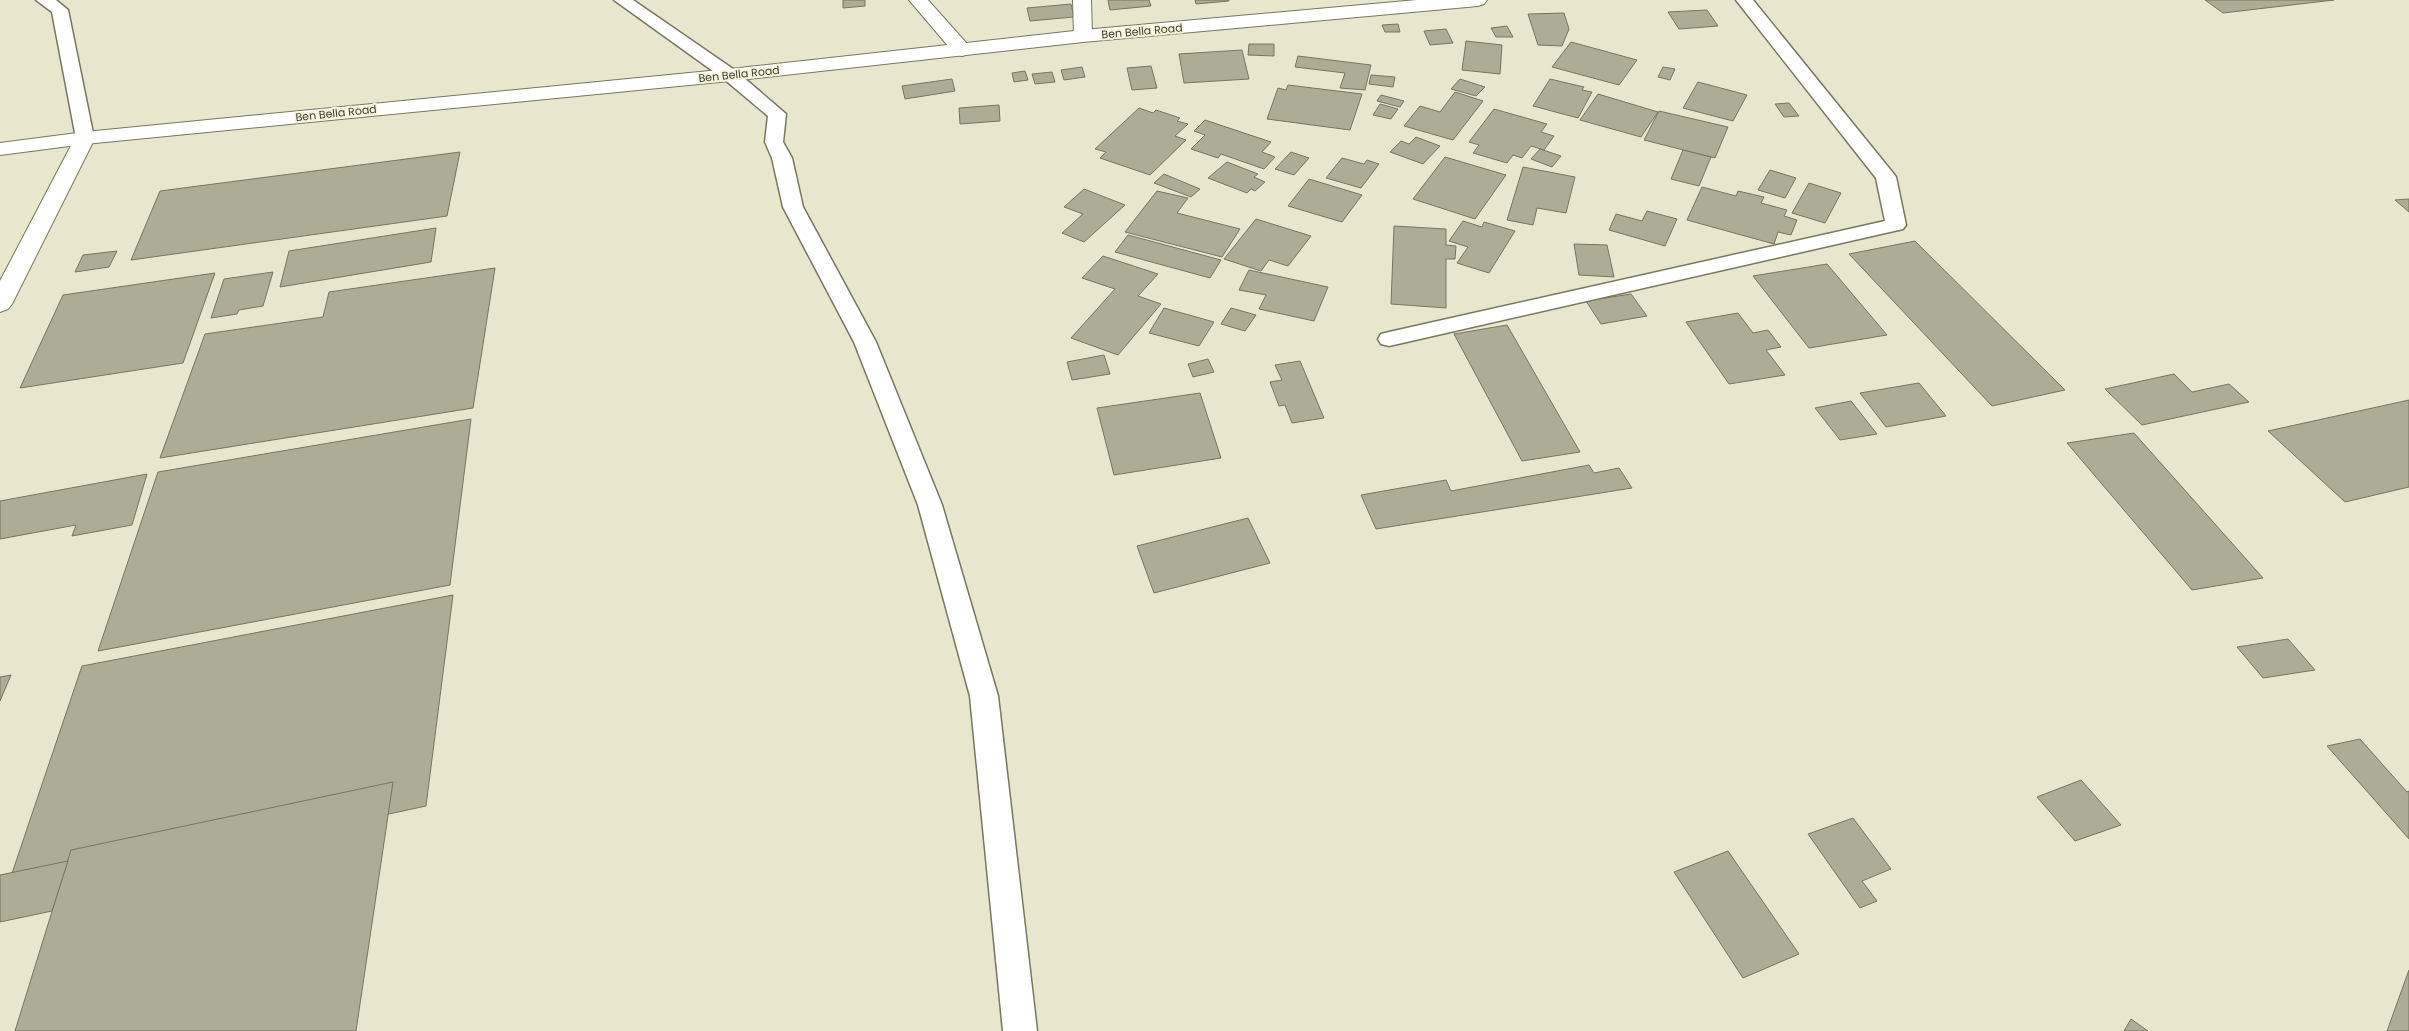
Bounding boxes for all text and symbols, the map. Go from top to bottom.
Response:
street label: Ben Bella Road [1101,19,1183,43]
street label: Ben Bella Road [698,62,780,86]
street label: Ben Bella Road [295,101,377,125]

